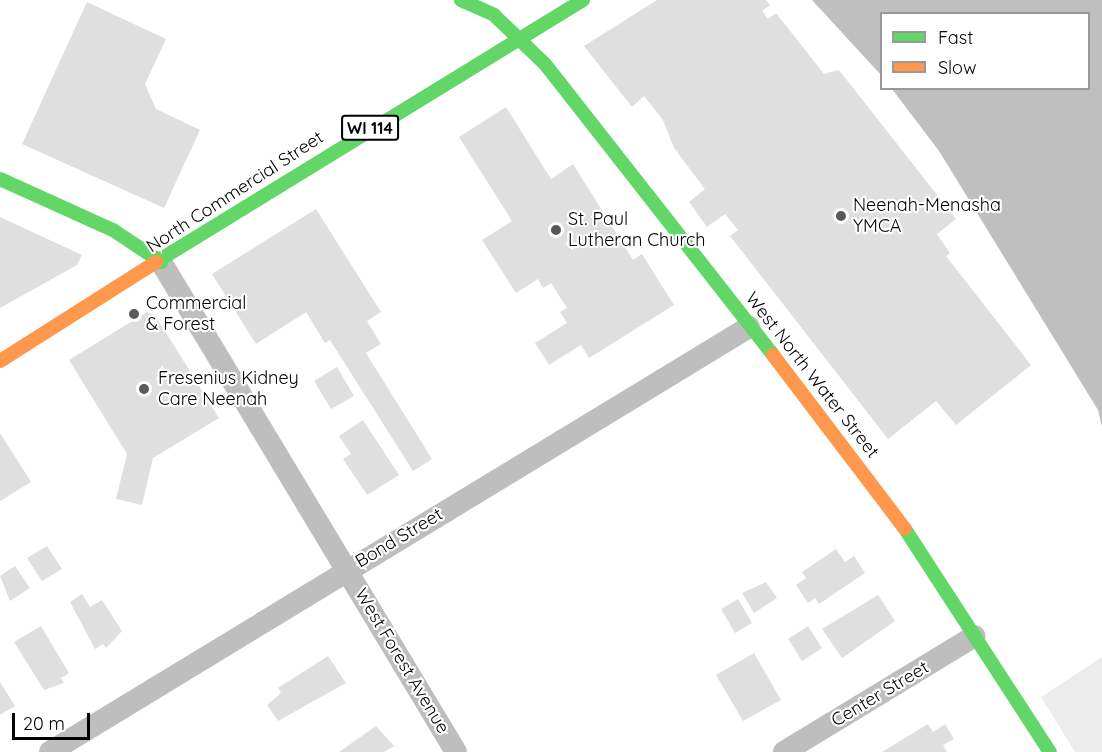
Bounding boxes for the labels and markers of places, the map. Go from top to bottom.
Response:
place label: Neenah-Menasha YMCA [853,195,1001,238]
place label: St. Paul Lutheran Church [568,209,706,252]
marker: Neenah-Menasha YMCA [834,209,848,223]
marker: St. Paul Lutheran Church [549,223,563,237]
place label: Commercial & Forest [146,293,246,336]
marker: Commercial & Forest [127,307,141,321]
place label: Fresenius Kidney Care Neenah [158,368,299,410]
marker: Fresenius Kidney Care Neenah [135,380,153,398]

